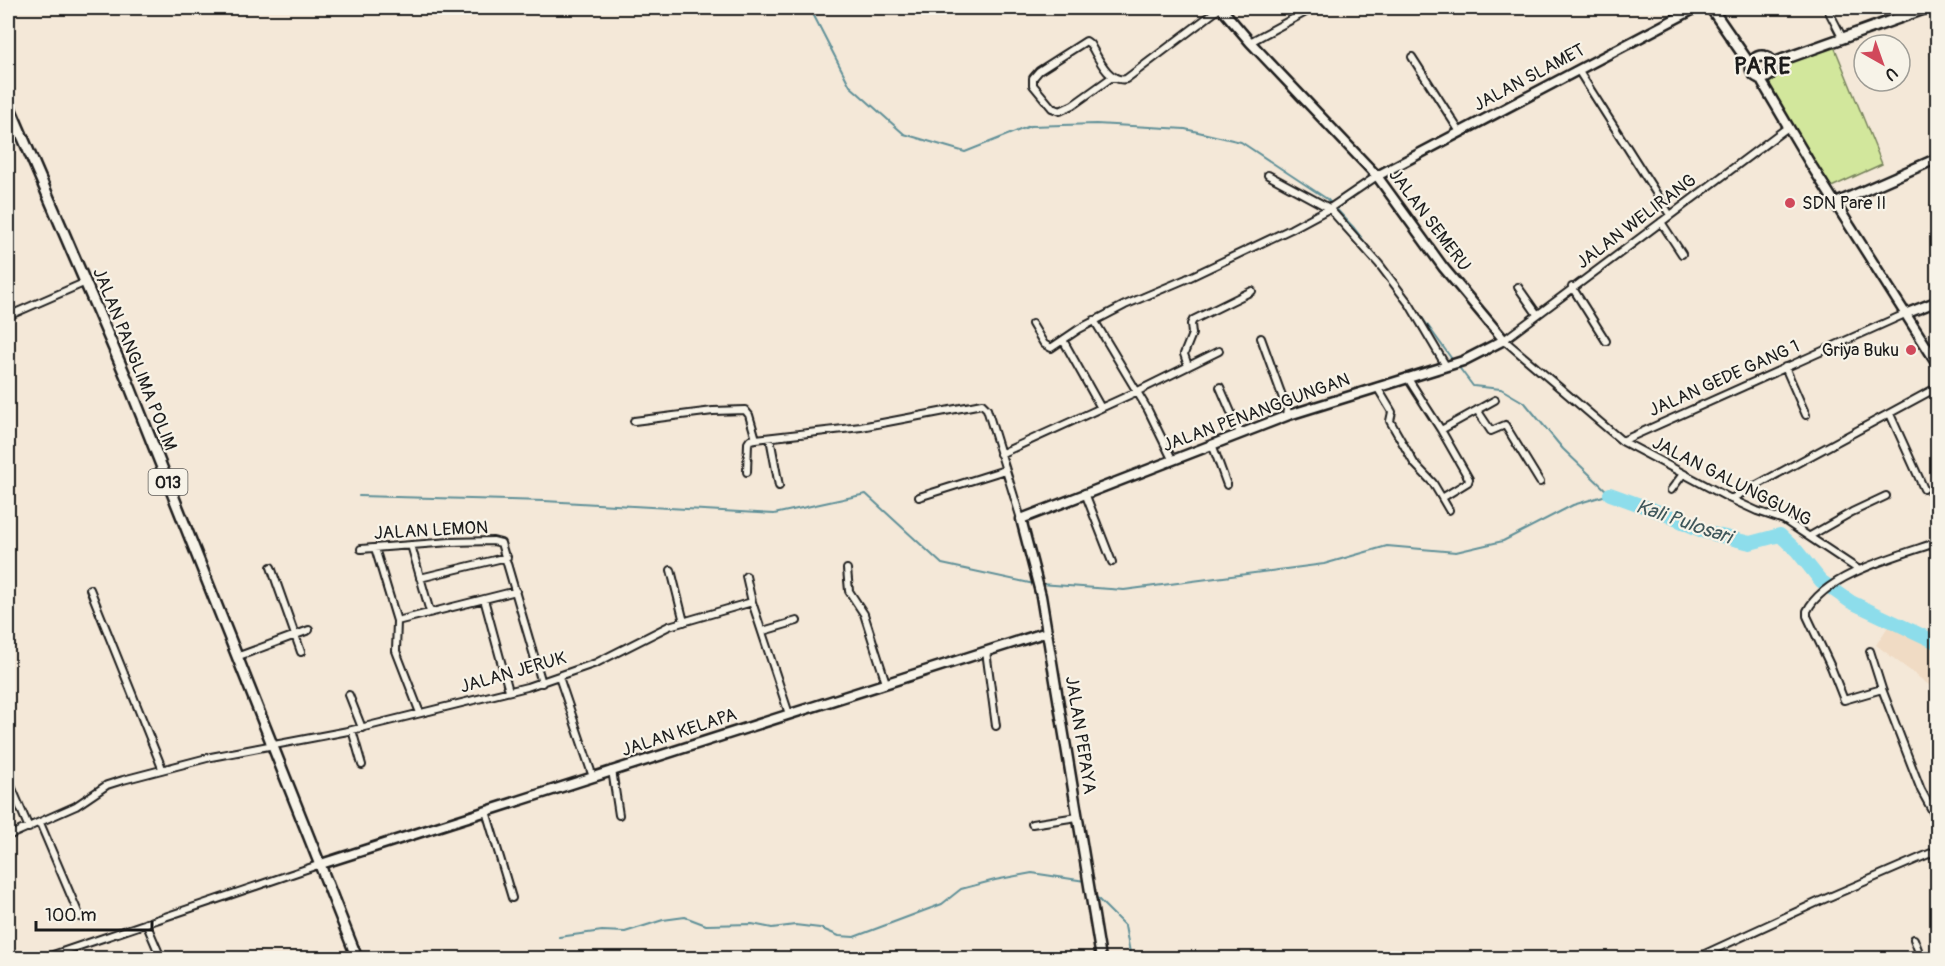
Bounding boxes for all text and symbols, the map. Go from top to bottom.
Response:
north arrow [1852,33,1912,93]
street label: JALAN SLAMET [1470,38,1589,116]
district label: PARE [1734,52,1792,81]
text: U [1880,63,1901,85]
street label: JALAN SEMERU [1383,164,1476,276]
street label: JALAN WELIRANG [1572,169,1701,274]
place label: SDN Pare II [1802,192,1886,215]
marker: SDN Pare II [1783,196,1797,210]
street label: JALAN PANGLIMA POLIM [87,264,182,454]
street label: JALAN GEDE GANG 1 [1645,335,1803,422]
place label: Griya Buku [1822,339,1899,362]
marker: Griya Buku [1904,343,1918,357]
street label: JALAN PENANGGUNGAN [1159,368,1353,457]
street label: JALAN GALUNGGUNG [1648,431,1815,532]
road number: 013 [148,469,188,495]
water label: Kali Pulosari [1633,493,1738,551]
street label: JALAN LEMON [373,516,489,545]
street label: JALAN JERUK [457,646,569,699]
street label: JALAN PEPAYA [1060,674,1101,796]
street label: JALAN KELAPA [619,703,740,762]
scale bar [36,894,152,932]
text: 100 m [45,904,97,927]

